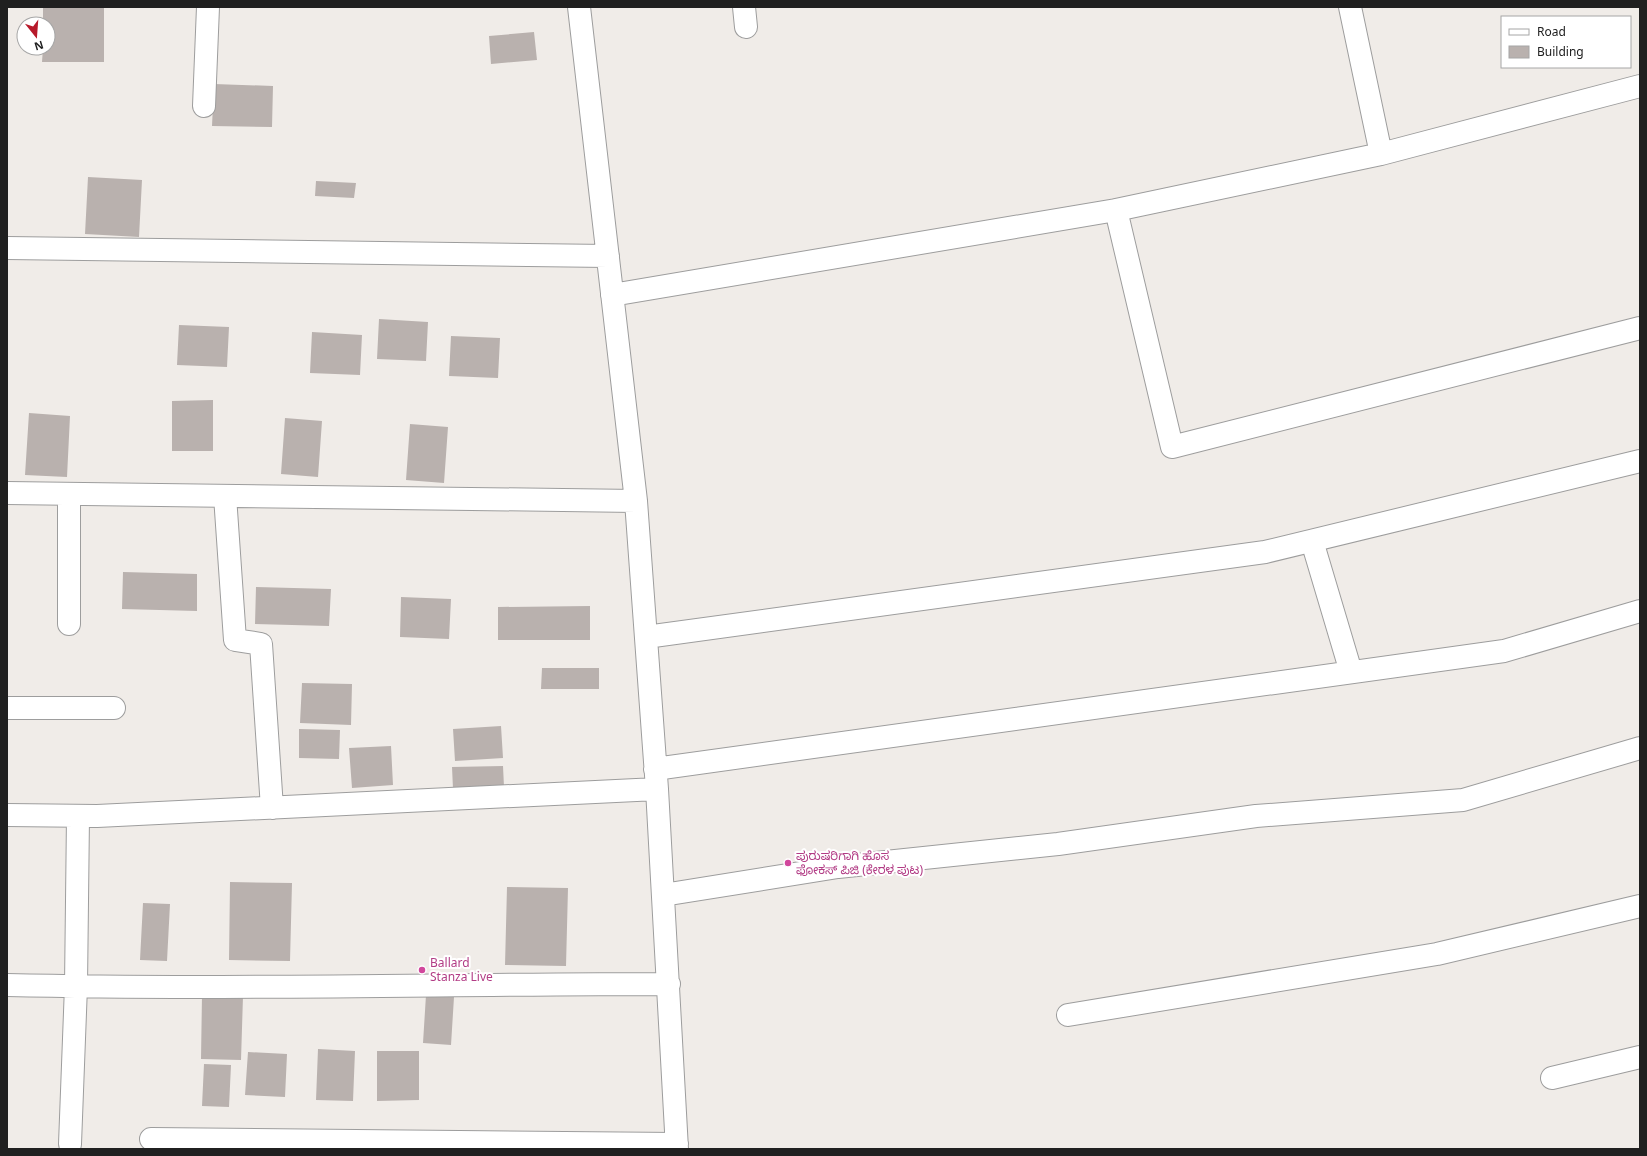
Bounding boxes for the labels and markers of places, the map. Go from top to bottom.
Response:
place label: ಪುರುಷರಿಗಾಗಿ ಹೊಸ ಫೋಕಸ್ ಪಿಜಿ (ಕೇರಳ ಪುಟ) [796,847,923,878]
marker: ಪುರುಷರಿಗಾಗಿ ಹೊಸ ಫೋಕಸ್ ಪಿಜಿ (ಕೇರಳ ಪುಟ) [783,858,793,868]
place label: Ballard Stanza Live [430,954,493,985]
marker: Ballard Stanza Live [417,965,427,975]

